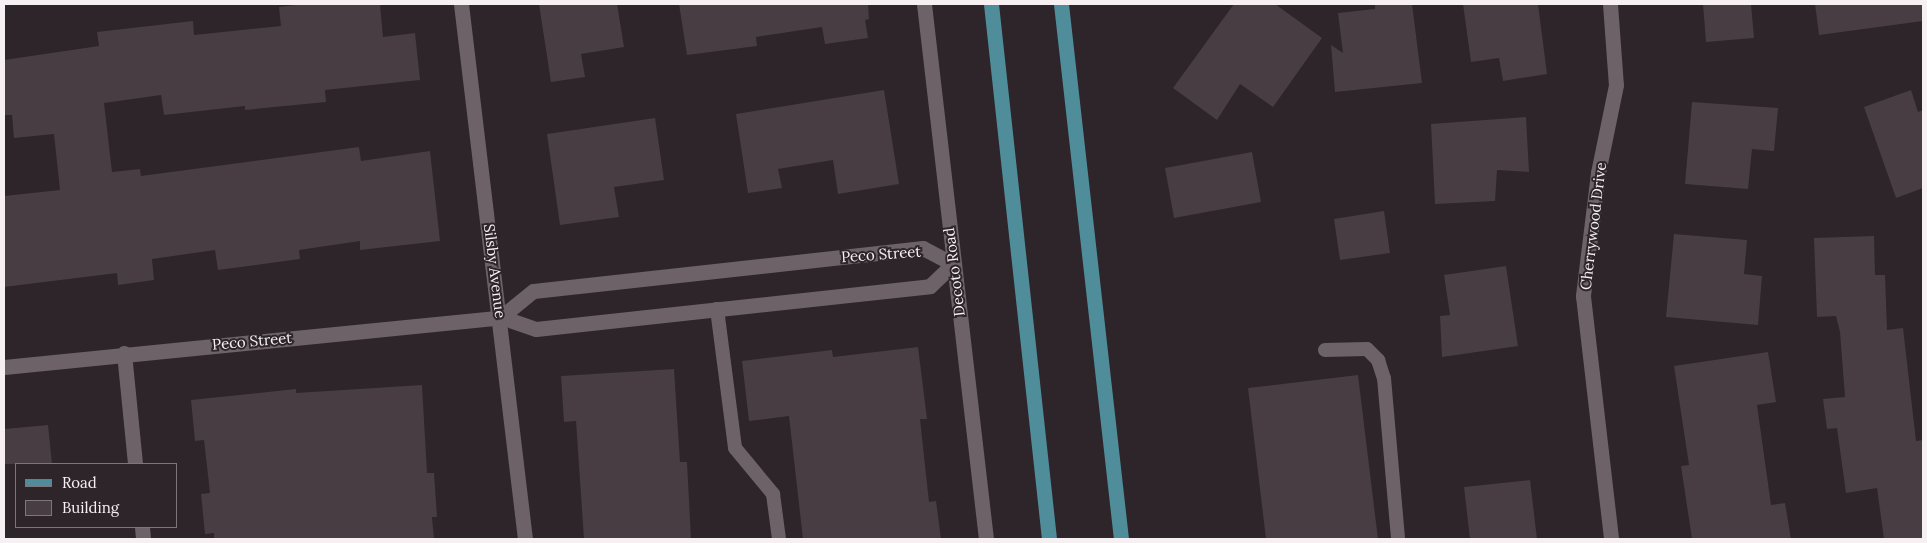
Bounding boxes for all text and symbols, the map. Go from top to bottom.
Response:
street label: Cherrywood Drive [1576,161,1610,291]
street label: Silsby Avenue [480,223,510,319]
street label: Decoto Road [940,227,968,317]
street label: Peco Street [840,242,922,266]
street label: Peco Street [211,329,293,353]
legend [15,463,178,528]
text: Road [62,473,97,492]
text: Building [62,498,119,517]

